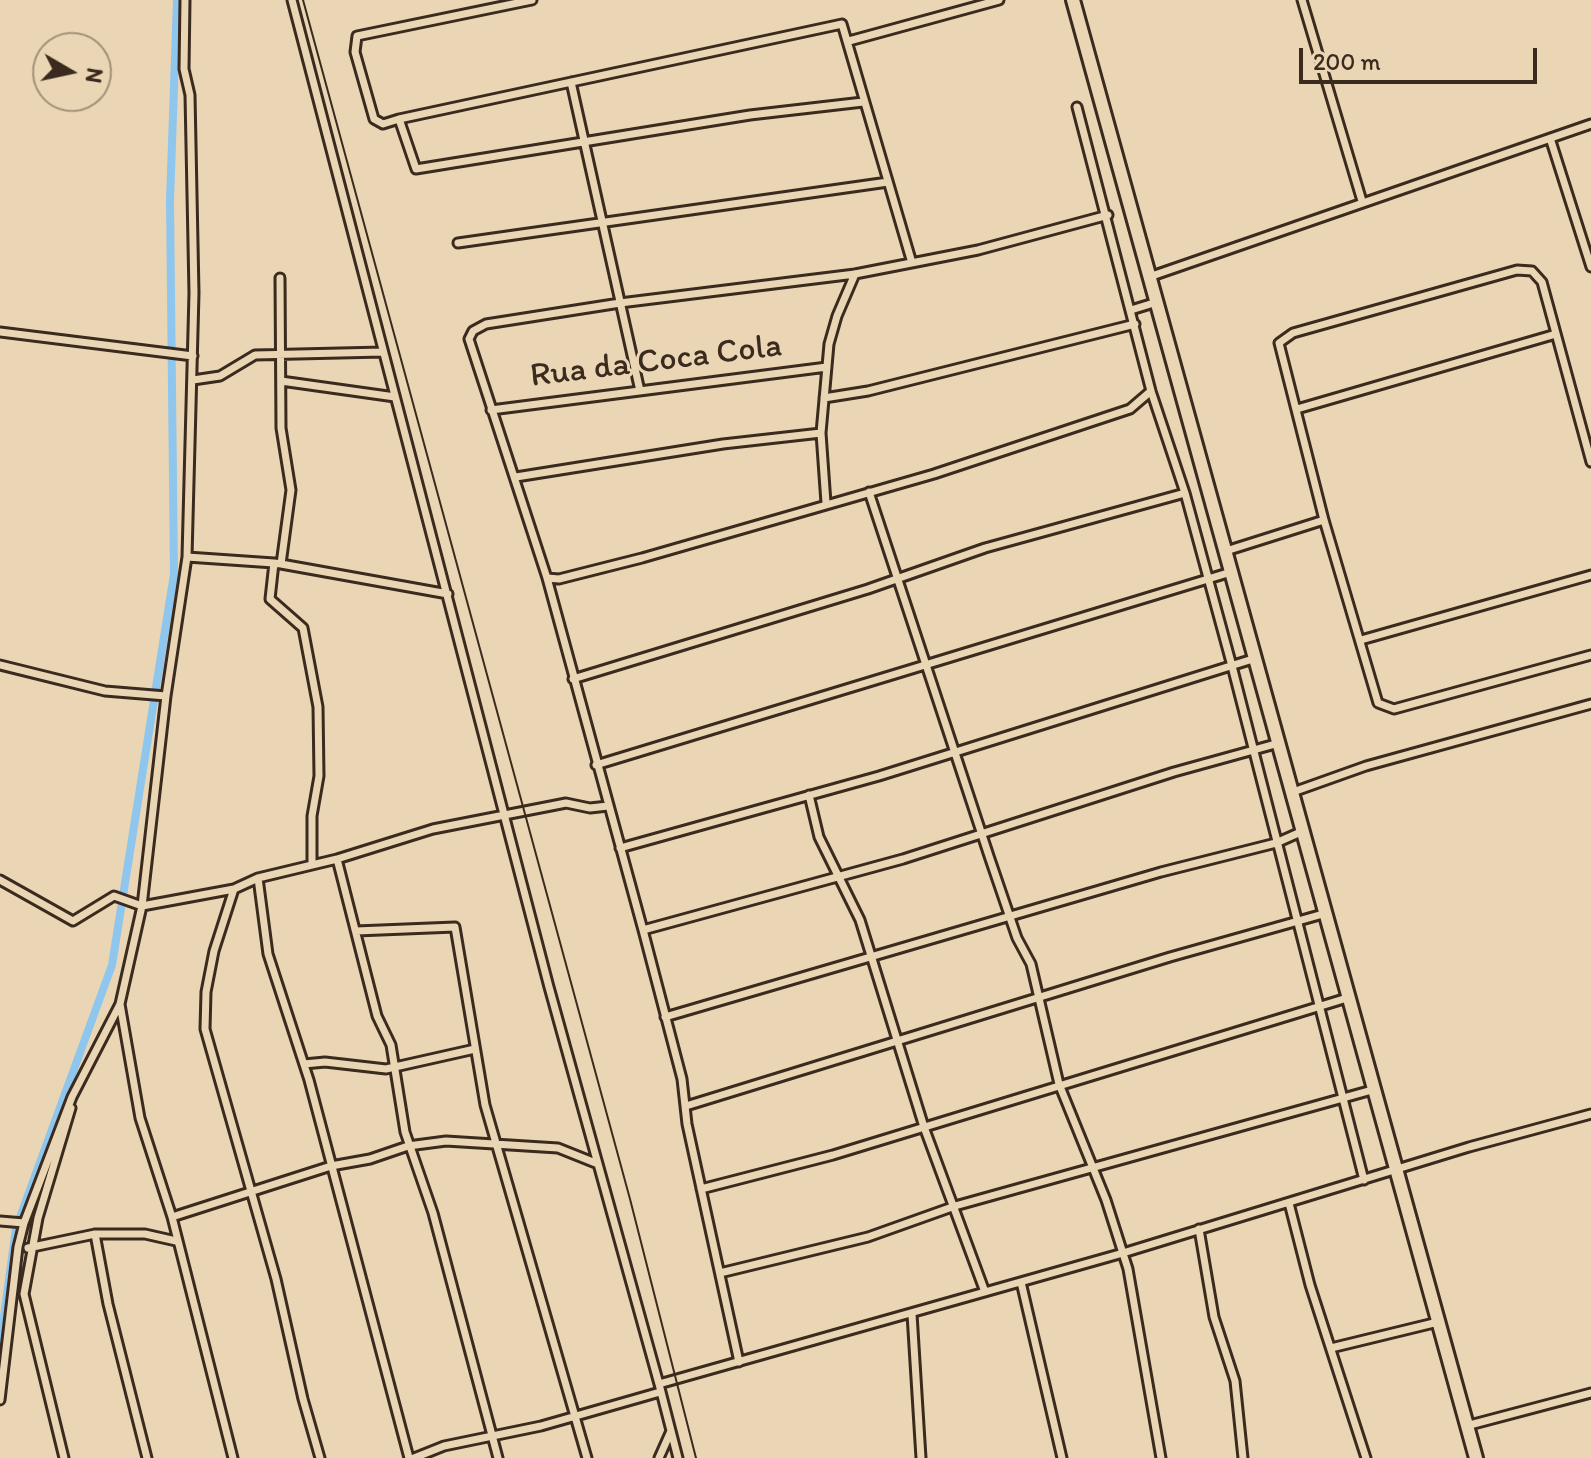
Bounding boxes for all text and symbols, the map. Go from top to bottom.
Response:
north arrow [32,32,112,112]
scale bar [1303,32,1541,82]
text: 200 m [1313,47,1381,76]
text: N [80,66,109,85]
street label: Rua da Coca Cola [528,326,784,398]

